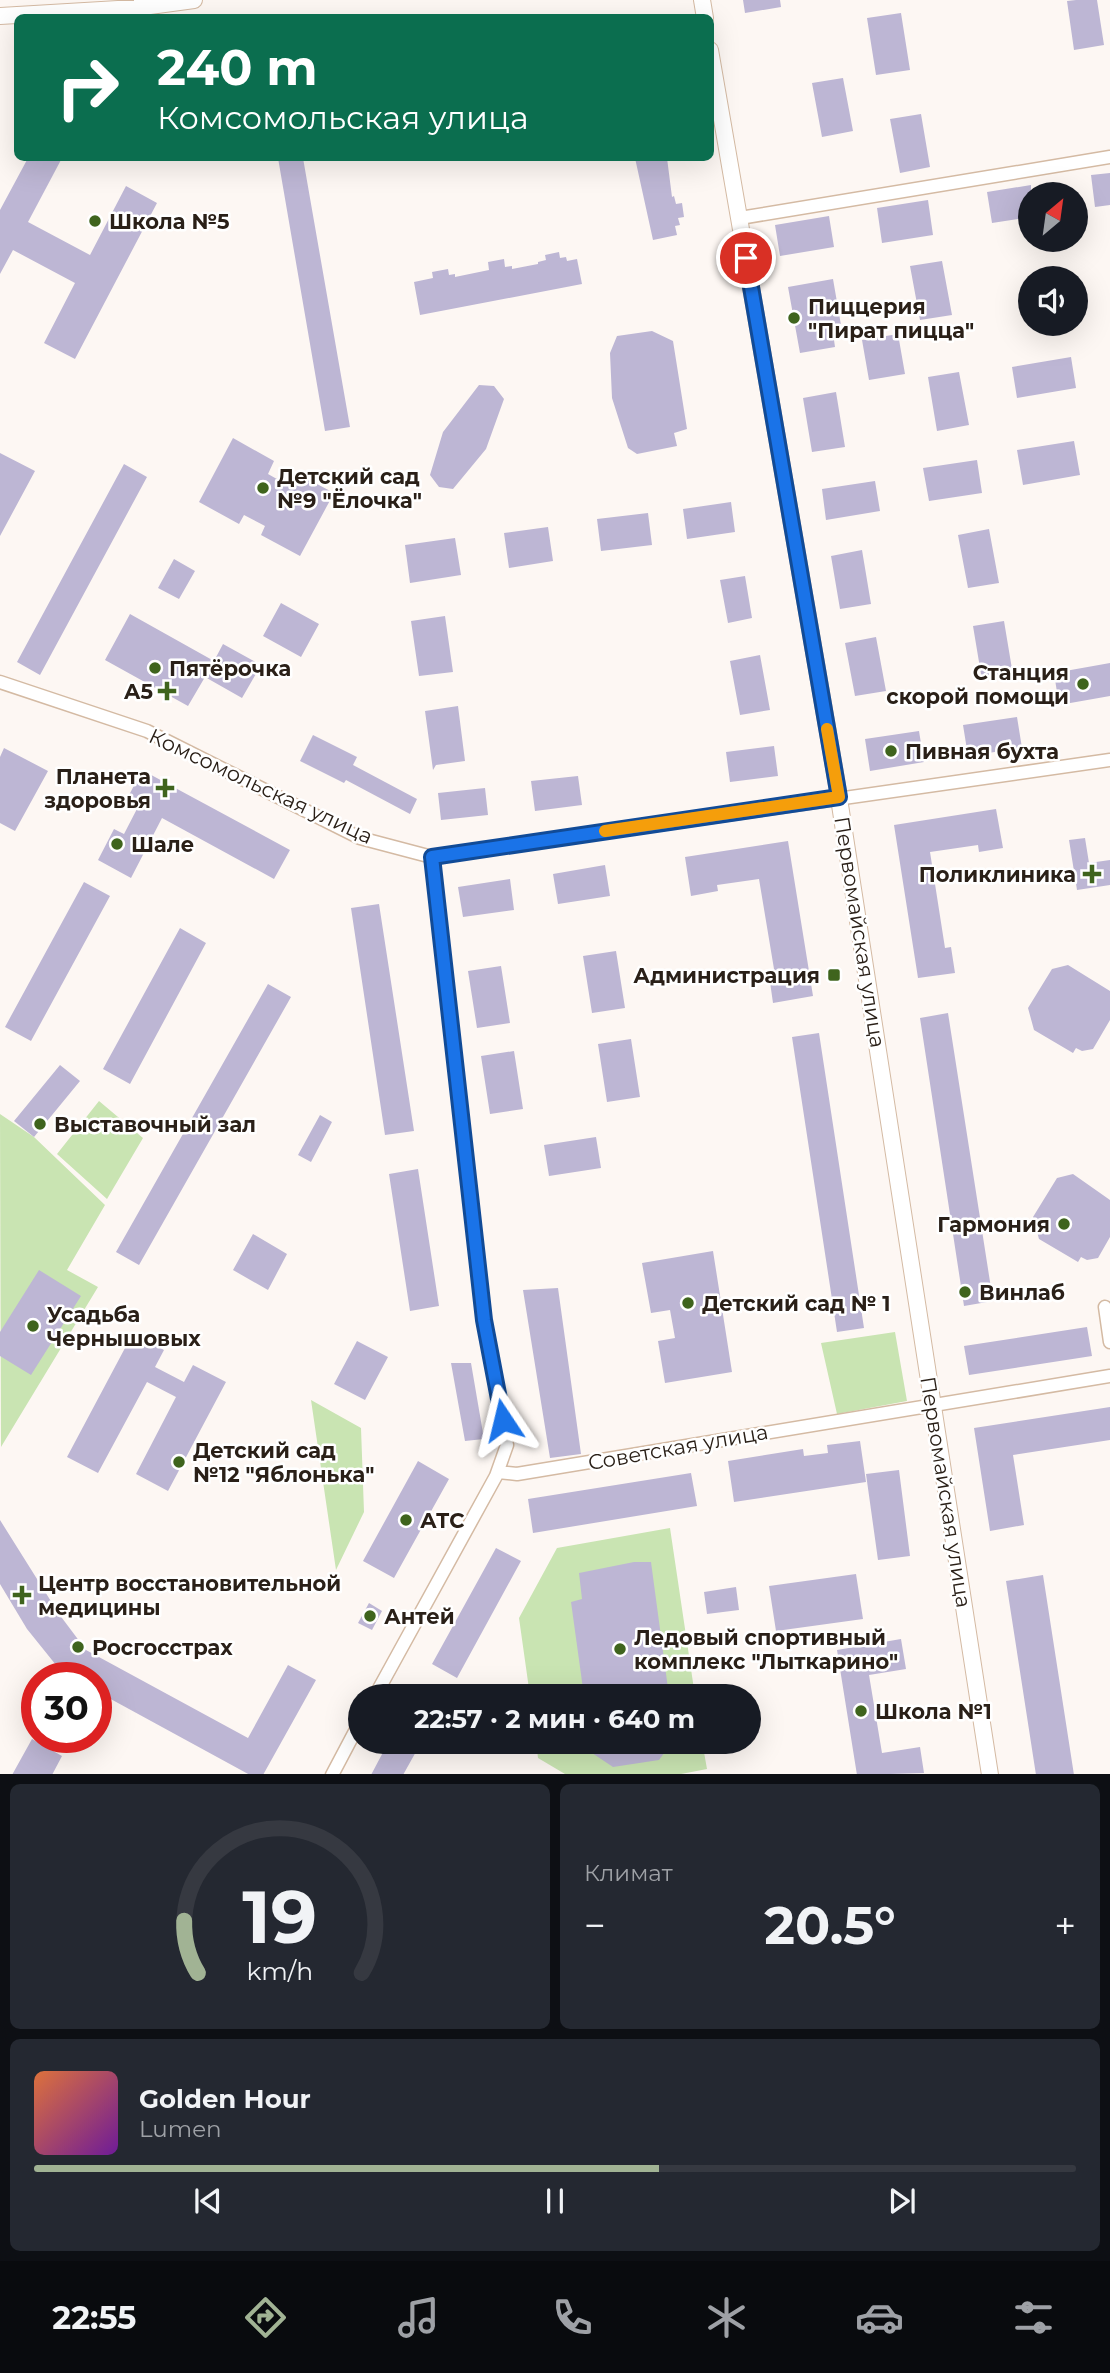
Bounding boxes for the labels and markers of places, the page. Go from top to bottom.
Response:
place label: Школа №5 [109,209,229,234]
marker: Школа №5 [87,213,103,229]
pin [716,228,776,288]
place label: Пиццерия "Пират пицца" [808,294,974,343]
marker: Пиццерия "Пират пицца" [786,310,802,326]
place label: Детский сад №9 "Ёлочка" [277,464,422,513]
marker: Детский сад №9 "Ёлочка" [255,480,271,496]
place label: Пятёрочка [169,656,291,681]
marker: Пятёрочка [147,660,163,676]
place label: Станция скорой помощи [886,660,1069,709]
marker: Станция скорой помощи [1075,676,1091,692]
place label: А5 [124,679,153,704]
marker: А5 [159,683,175,699]
place label: Пивная бухта [905,739,1059,764]
marker: Пивная бухта [883,743,899,759]
place label: Планета здоровья [44,764,151,813]
marker: Планета здоровья [157,780,173,796]
place label: Шале [131,832,194,857]
marker: Шале [109,836,125,852]
place label: Поликлиника [919,862,1076,887]
marker: Поликлиника [1082,864,1102,884]
place label: Администрация [633,963,820,988]
marker: Администрация [826,967,842,983]
place label: Выставочный зал [54,1112,256,1137]
marker: Выставочный зал [32,1116,48,1132]
place label: Гармония [937,1212,1050,1237]
marker: Гармония [1056,1216,1072,1232]
place label: Винлаб [979,1280,1065,1305]
marker: Винлаб [957,1284,973,1300]
place label: Детский сад № 1 [702,1291,890,1316]
marker: Детский сад № 1 [680,1295,696,1311]
place label: Усадьба Чернышовых [47,1302,201,1351]
marker: Усадьба Чернышовых [25,1318,41,1334]
place label: Детский сад №12 "Яблонька" [193,1438,374,1487]
marker: Детский сад №12 "Яблонька" [171,1454,187,1470]
place label: АТС [420,1508,464,1533]
marker: АТС [398,1512,414,1528]
place label: Центр восстановительной медицины [38,1571,341,1620]
marker: Центр восстановительной медицины [12,1585,32,1605]
place label: Антей [384,1604,455,1629]
marker: Антей [362,1608,378,1624]
place label: Ледовый спортивный комплекс "Лыткарино" [634,1625,898,1674]
place label: Росгосстрах [92,1635,233,1660]
marker: Росгосстрах [70,1639,86,1655]
marker: Ледовый спортивный комплекс "Лыткарино" [612,1641,628,1657]
place label: Школа №1 [875,1699,992,1724]
marker: Школа №1 [853,1703,869,1719]

